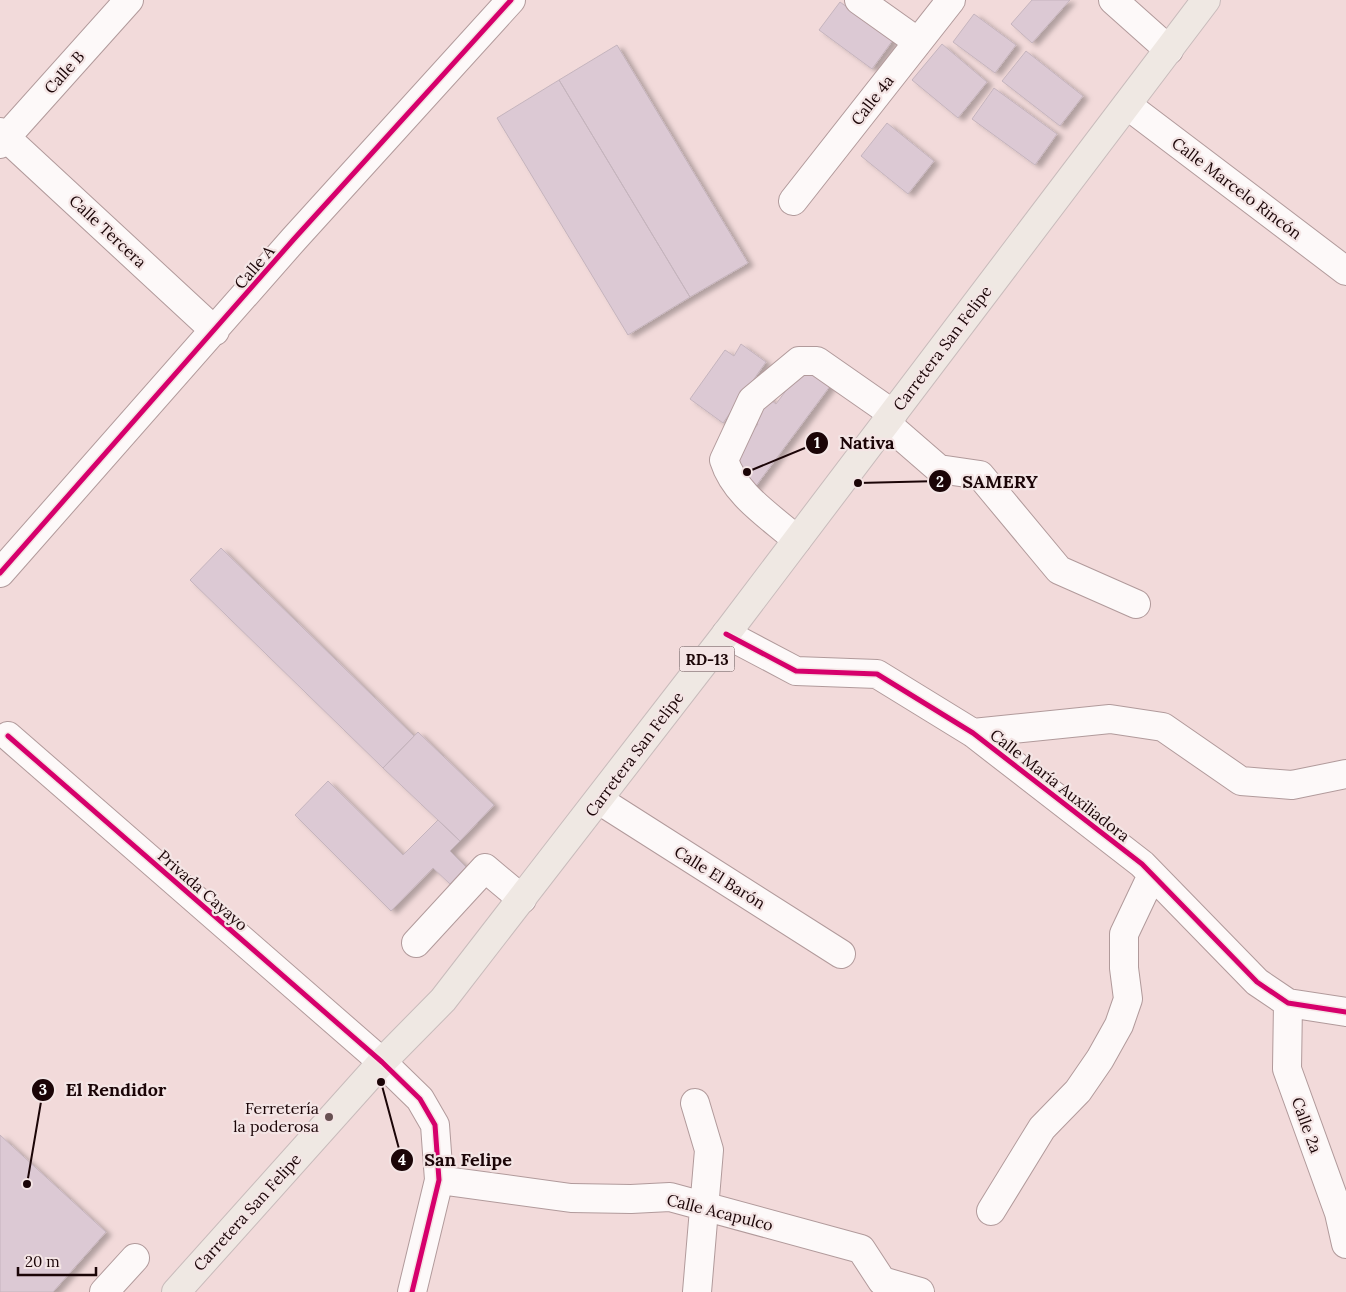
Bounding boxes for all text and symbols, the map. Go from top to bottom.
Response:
street label: Calle B [40,46,89,98]
street label: Calle 4a [846,71,898,129]
street label: Calle Marcelo Rincón [1168,133,1306,244]
street label: Calle Tercera [65,190,151,272]
street label: Calle A [230,240,279,293]
street label: Carretera San Felipe [888,281,996,414]
callout: Nativa [804,426,904,459]
text: Nativa [839,431,895,454]
text: 1 [814,433,820,452]
callout: SAMERY [927,465,1048,498]
text: SAMERY [962,470,1038,493]
text: 2 [936,472,944,491]
road number: RD-13 [680,646,734,672]
street label: Carretera San Felipe [580,687,688,820]
street label: Calle María Auxiliadora [986,724,1134,846]
street label: Calle El Barón [671,841,769,913]
street label: Privada Cayayo [154,845,252,935]
callout: El Rendidor [30,1073,176,1106]
text: El Rendidor [65,1078,167,1101]
text: 3 [39,1080,47,1099]
street label: Calle 2a [1288,1094,1326,1156]
place label: Ferretería la poderosa [233,1098,319,1136]
marker: Ferretería la poderosa [323,1111,335,1123]
callout: San Felipe [390,1143,522,1176]
text: San Felipe [424,1148,512,1171]
street label: Carretera San Felipe [189,1149,305,1275]
text: 4 [398,1150,406,1169]
street label: Calle Acapulco [665,1189,775,1235]
scale bar [18,1244,95,1276]
text: 20 m [25,1252,60,1271]

